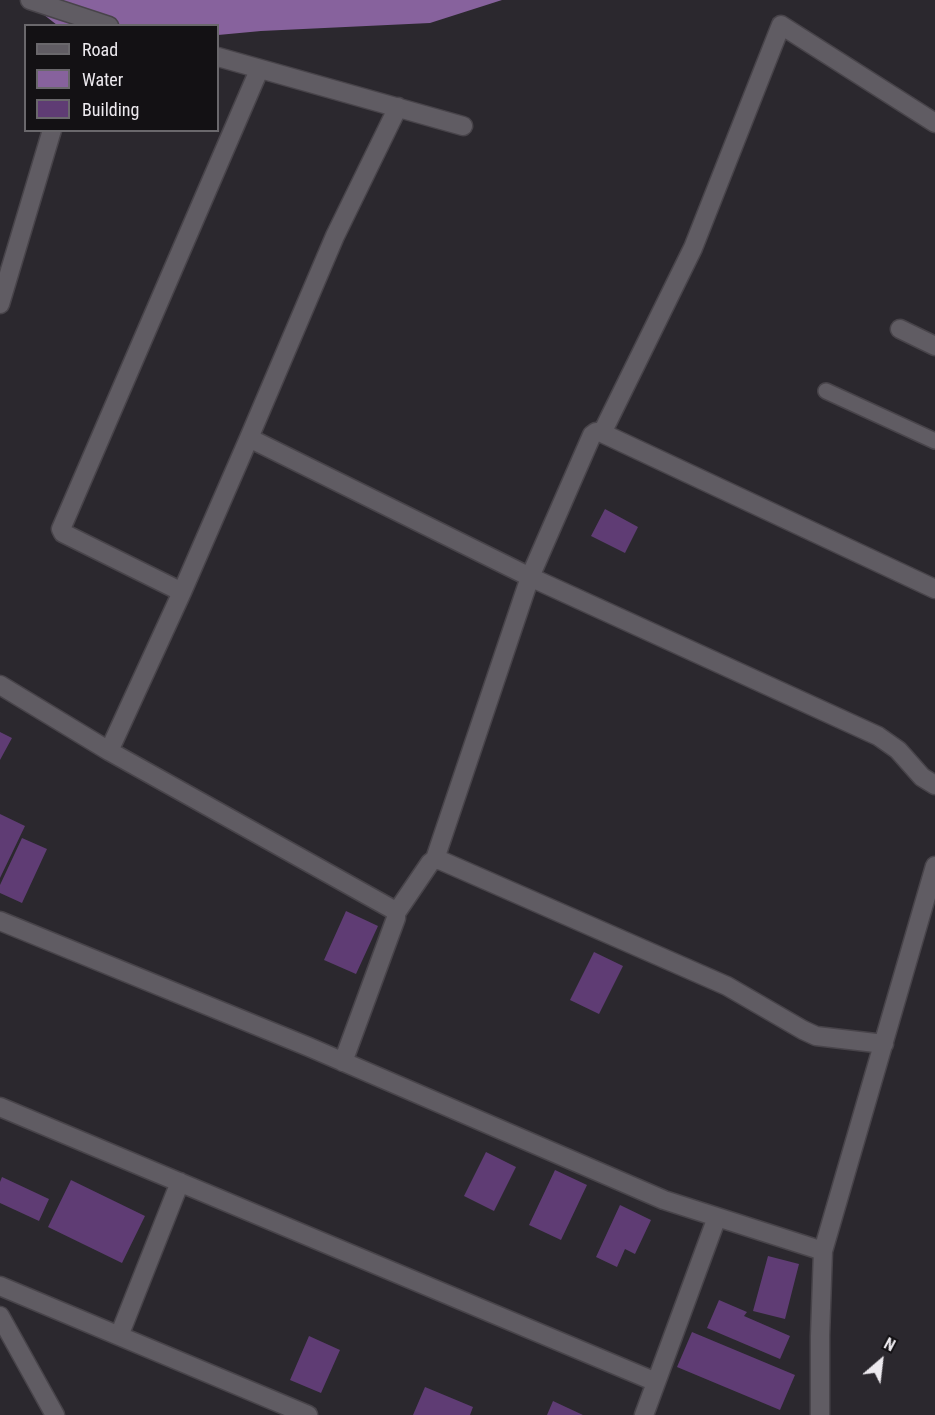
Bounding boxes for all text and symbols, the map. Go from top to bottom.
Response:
legend [24,24,219,132]
text: Road [82,39,118,60]
text: Water [82,69,123,90]
text: Building [82,99,139,120]
north arrow [851,1331,911,1391]
text: N [881,1334,898,1355]

